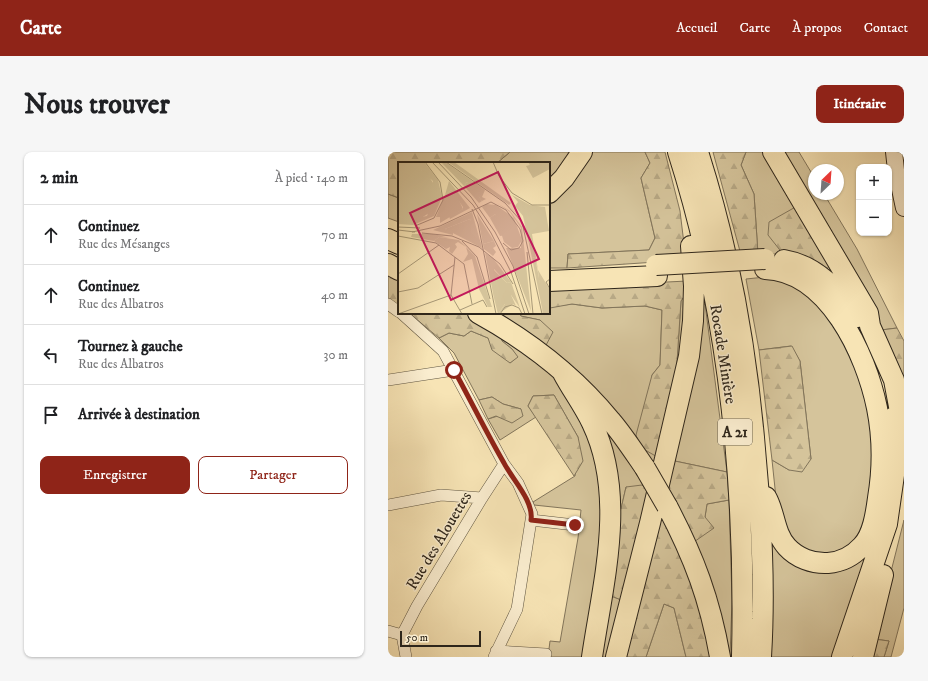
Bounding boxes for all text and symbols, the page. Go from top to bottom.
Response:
text: Carte [20,17,62,40]
text: Accueil [676,19,718,37]
text: Carte [740,19,770,37]
text: À propos [792,19,842,37]
text: Contact [864,19,908,37]
button: Itinéraire [816,85,904,123]
text: Nous trouver [24,87,170,122]
inset map [398,162,550,314]
north arrow [808,164,844,200]
map controls [856,164,892,236]
button: + [856,164,892,200]
text: 2 min [40,167,78,189]
text: À pied · 140 m [275,170,348,186]
button: − [856,200,892,236]
text: Continuez [78,217,139,236]
icon: ahead [40,224,62,246]
text: 70 m [322,227,348,243]
text: Rue des Mésanges [78,236,170,252]
text: Continuez [78,277,139,296]
icon: ahead [40,284,62,306]
text: 40 m [321,287,348,303]
text: Rue des Albatros [78,296,164,312]
street label: Rocade Minière [705,303,741,406]
text: Tournez à gauche [78,337,183,356]
icon: left [40,344,62,366]
text: 30 m [324,347,348,363]
text: Rue des Albatros [78,356,164,372]
route start [445,361,463,379]
icon: arrive [40,404,62,426]
text: Arrivée à destination [78,405,200,424]
road number: A 21 [718,419,752,445]
button: Enregistrer [40,456,190,494]
button: Partager [198,456,348,494]
street label: Rue des Alouettes [402,488,476,593]
route end [566,516,584,534]
scale bar [400,629,481,648]
text: 50 m [406,631,428,645]

